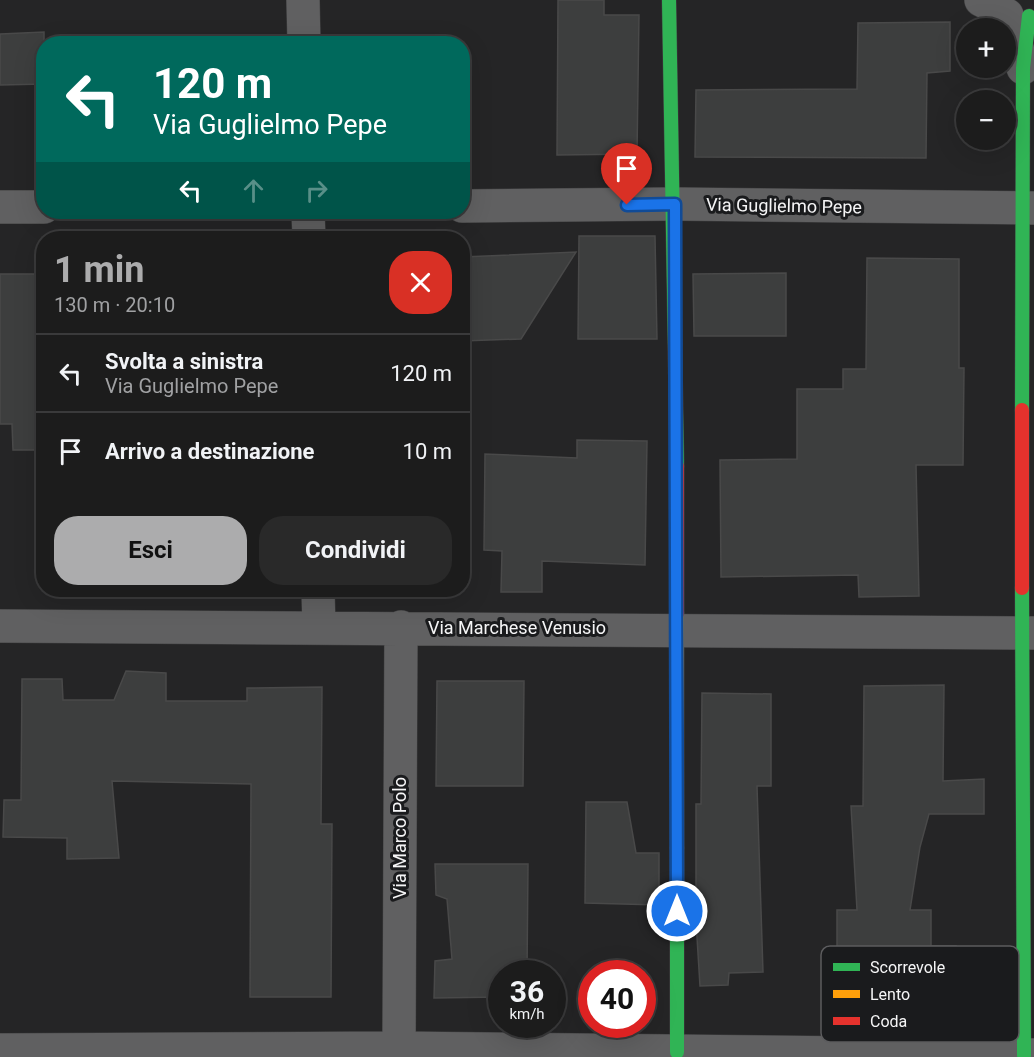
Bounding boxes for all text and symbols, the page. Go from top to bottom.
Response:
map controls [956,18,1016,150]
button: + [956,18,1016,78]
text: 120 m [153,59,272,108]
icon: left [54,60,132,138]
button: − [956,90,1016,150]
text: Via Guglielmo Pepe [153,109,387,141]
pin [601,143,652,205]
icon: arrive [610,152,643,185]
icon: left [174,174,207,207]
icon: ahead [237,174,270,207]
icon: right [300,174,333,207]
street label: Via Guglielmo Pepe [706,194,862,217]
text: 1 min [54,249,145,291]
button: close [389,251,452,314]
text: 130 m · 20:10 [54,293,175,317]
text: Svolta a sinistra [105,349,263,374]
icon: left [54,357,87,390]
text: 120 m [390,361,452,386]
text: Via Guglielmo Pepe [105,374,278,398]
icon: arrive [54,435,87,468]
text: Arrivo a destinazione [105,439,314,464]
text: 10 m [403,439,452,464]
button: Esci [54,516,247,585]
button: Condividi [259,516,452,585]
street label: Via Marchese Venusio [428,617,606,638]
street label: Via Marco Polo [389,777,410,899]
position arrow [645,879,709,943]
legend [821,946,1019,1042]
text: Scorrevole [870,958,945,977]
speed limit sign: 40 [578,960,656,1038]
text: 36 [510,974,544,1009]
text: Lento [870,985,910,1004]
text: km/h [509,1005,545,1023]
text: Coda [870,1012,907,1031]

